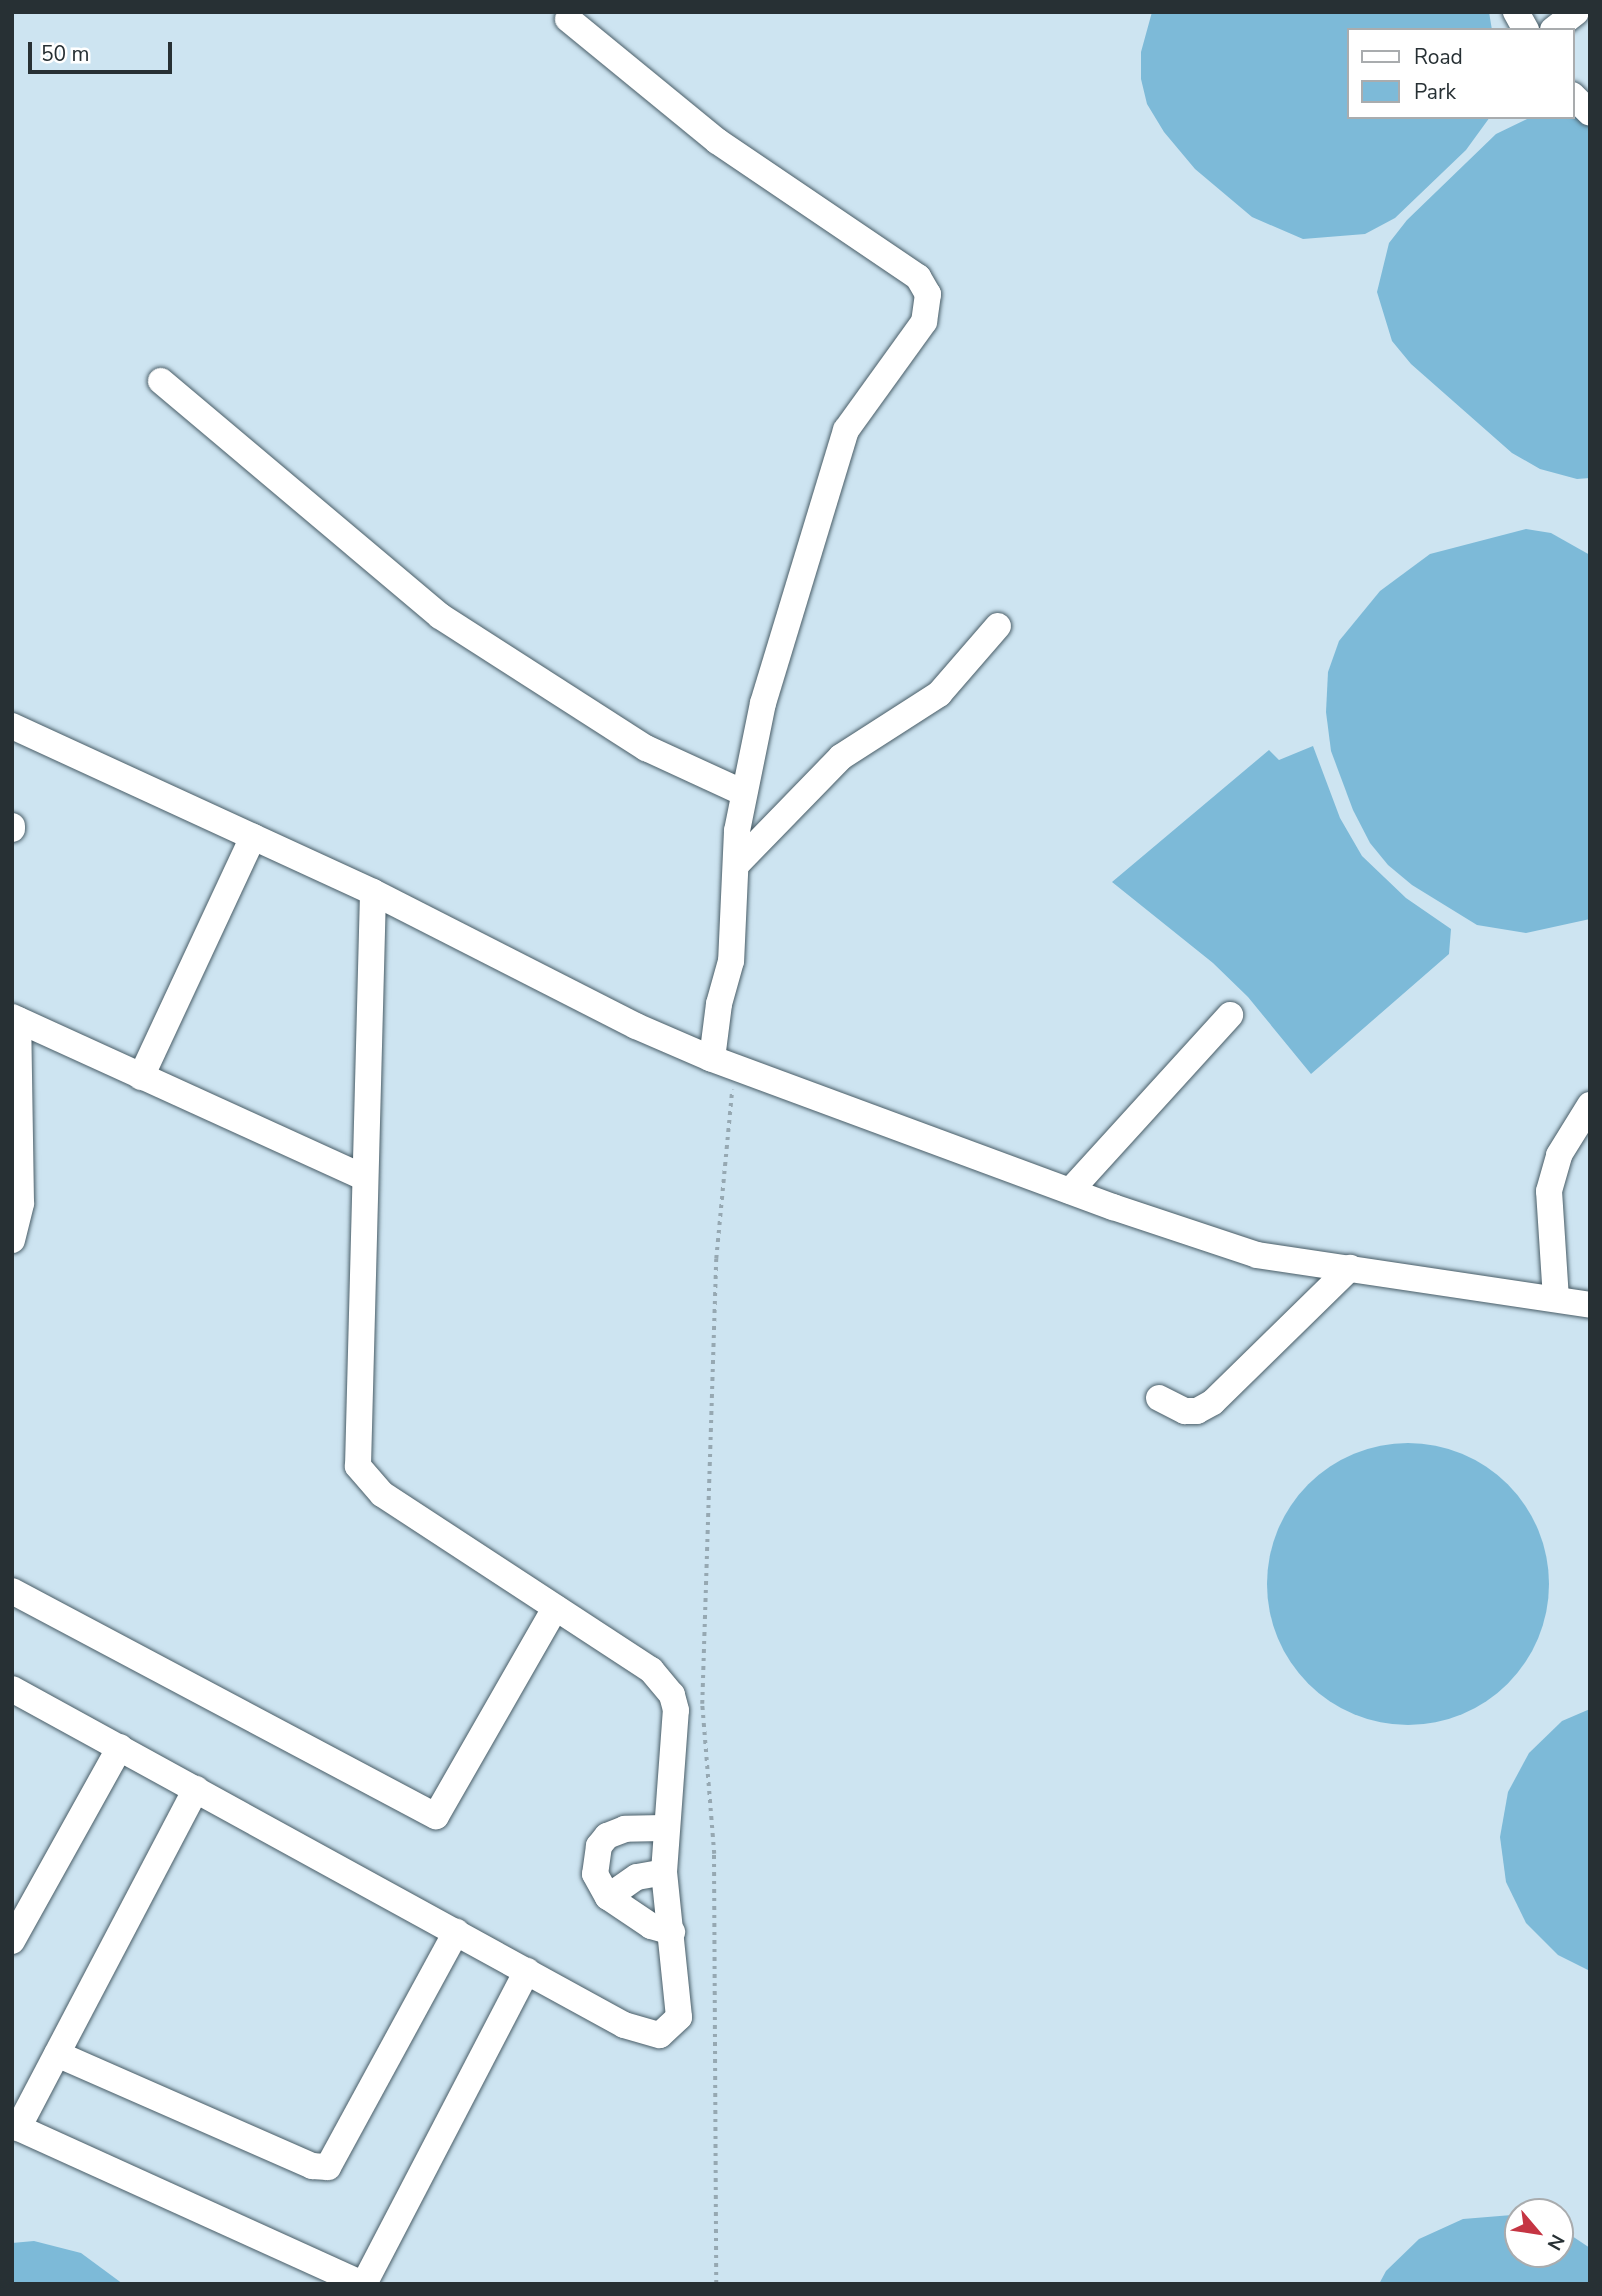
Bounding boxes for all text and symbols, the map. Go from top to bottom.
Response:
scale bar [32,28,175,72]
legend [1346,28,1574,119]
text: 50 m [41,40,90,68]
text: Road [1414,43,1463,71]
text: Park [1414,78,1456,106]
north arrow [1504,2198,1574,2268]
text: N [1541,2230,1570,2255]

